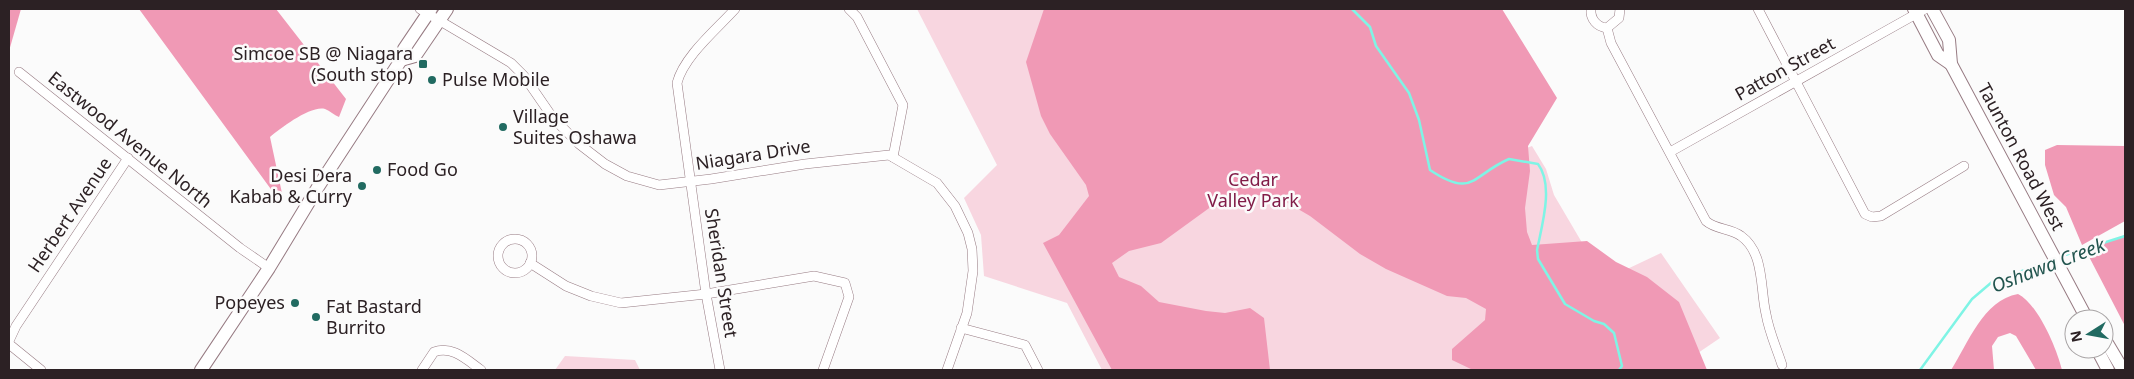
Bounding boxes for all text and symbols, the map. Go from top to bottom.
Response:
street label: Patton Street [1730,30,1839,106]
place label: Simcoe SB @ Niagara (South stop) [233,41,413,86]
marker: Simcoe SB @ Niagara (South stop) [417,58,429,70]
street label: Eastwood Avenue North [44,66,218,213]
place label: Pulse Mobile [442,67,550,91]
marker: Pulse Mobile [426,74,438,86]
street label: Taunton Road West [1973,79,2071,235]
place label: Village Suites Oshawa [513,104,637,149]
marker: Village Suites Oshawa [497,121,509,133]
street label: Niagara Drive [694,133,812,175]
street label: Herbert Avenue [22,152,117,277]
place label: Food Go [387,157,458,181]
place label: Desi Dera Kabab & Curry [229,163,353,208]
marker: Food Go [371,164,383,176]
park label: Cedar Valley Park [1207,167,1299,212]
marker: Desi Dera Kabab & Curry [356,180,368,192]
street label: Sheridan Street [700,207,744,340]
water label: Oshawa Creek [1987,231,2109,299]
place label: Popeyes [214,290,285,314]
place label: Fat Bastard Burrito [326,294,422,339]
marker: Popeyes [289,297,301,309]
north arrow [2064,309,2114,359]
marker: Fat Bastard Burrito [310,311,322,323]
text: N [2065,329,2086,344]

